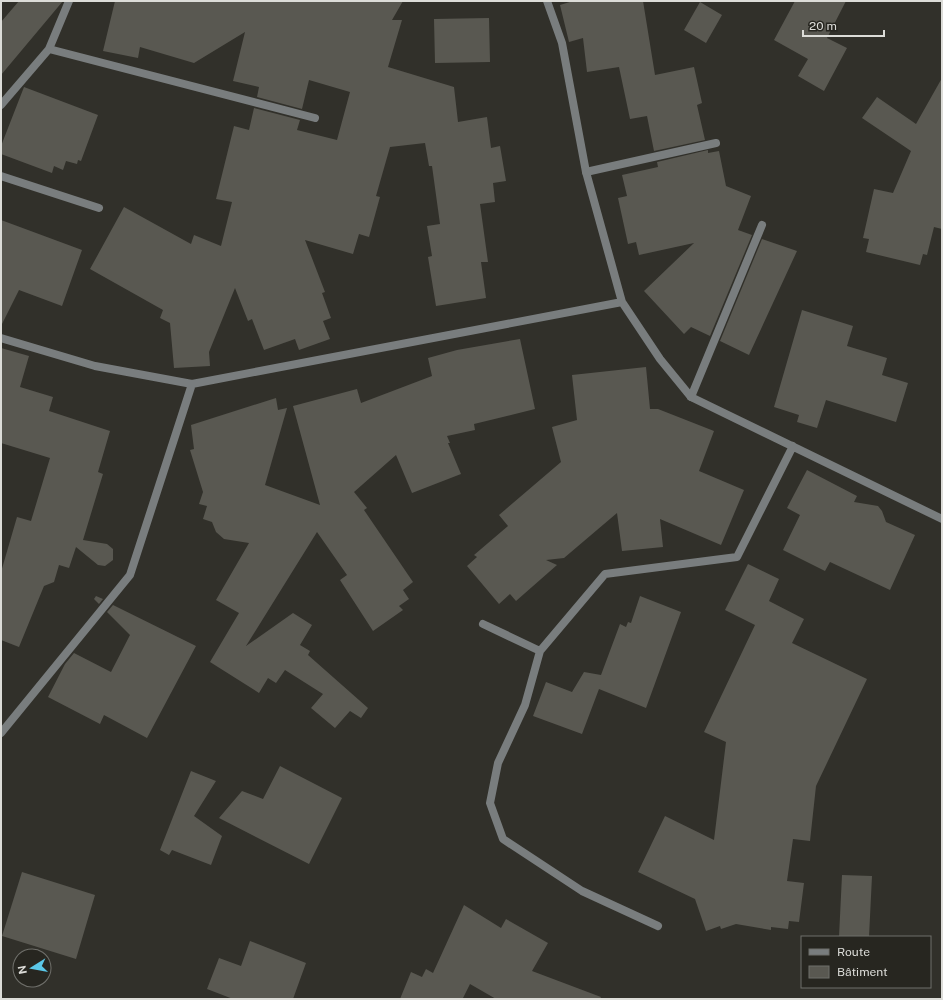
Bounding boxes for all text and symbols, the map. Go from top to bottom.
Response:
scale bar [803,12,884,38]
text: 20 m [809,19,837,33]
legend [801,936,931,988]
text: Route [837,945,870,959]
north arrow [12,948,52,988]
text: N [15,965,29,975]
text: Bâtiment [837,965,888,979]

